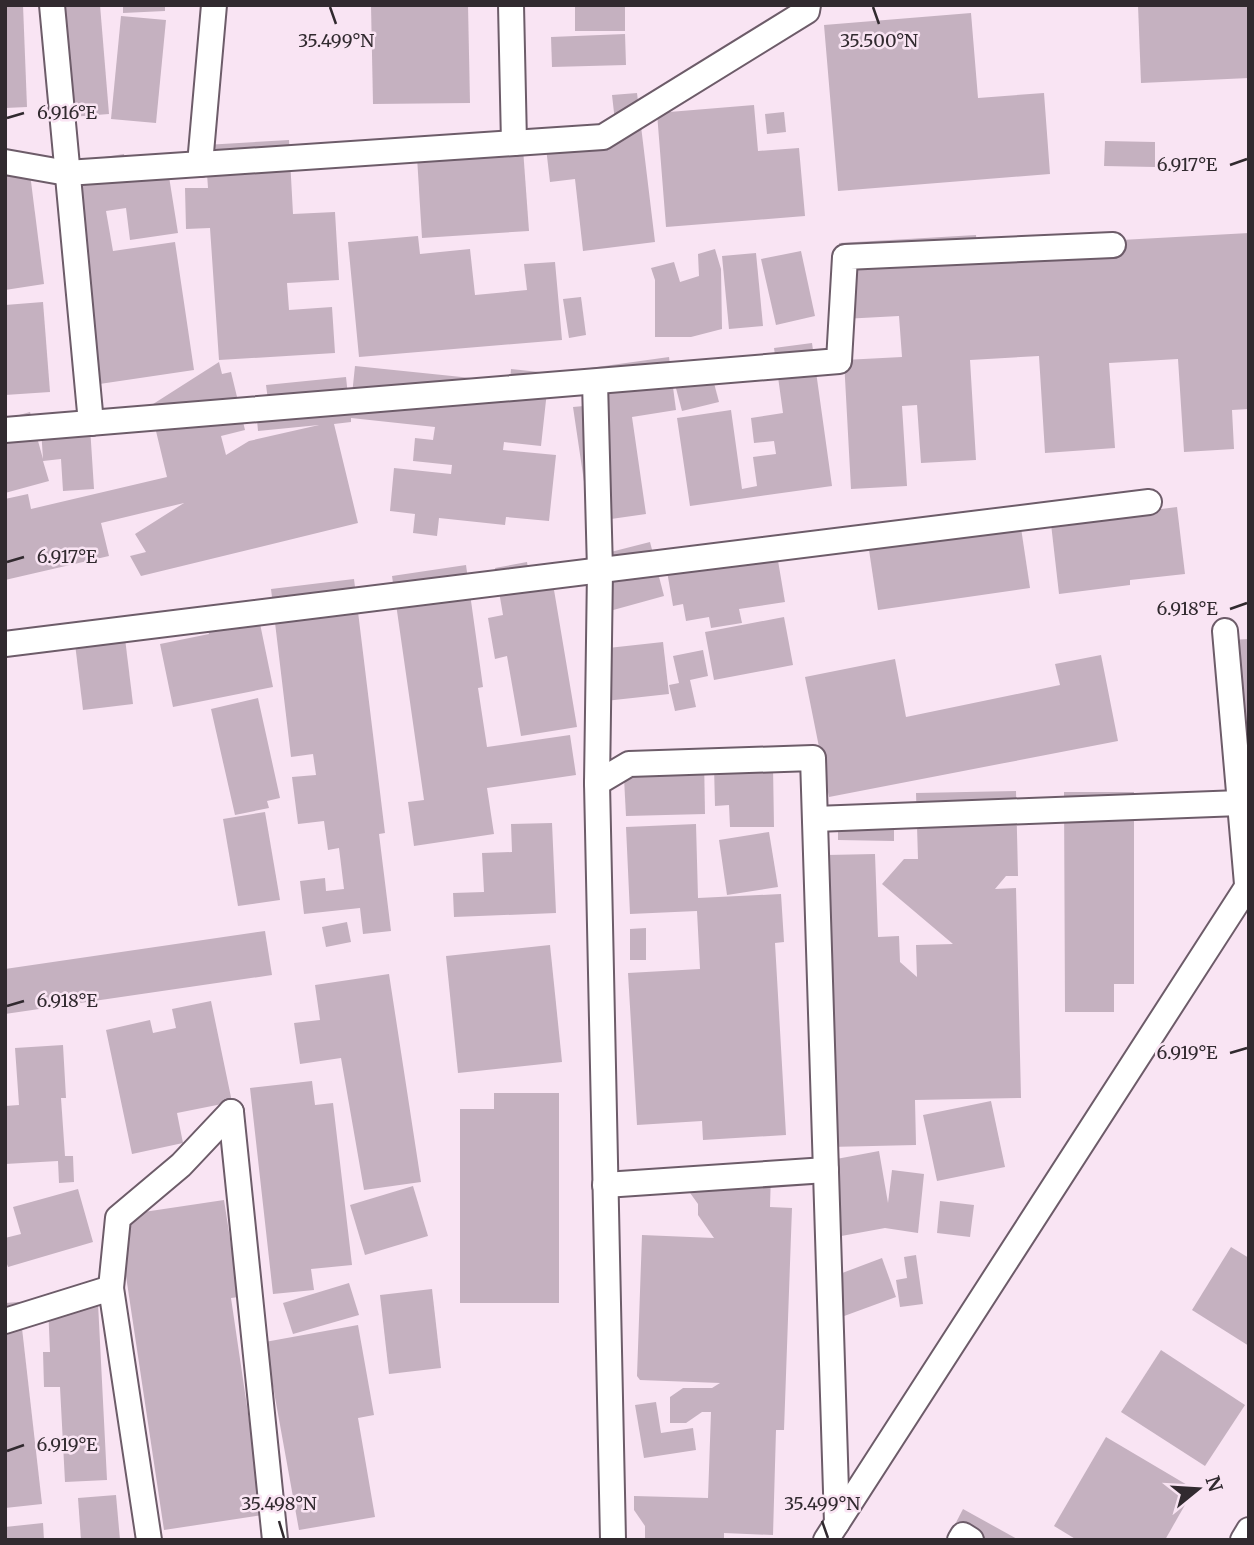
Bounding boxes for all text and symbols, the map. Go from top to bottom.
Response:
text: 35.499°N [298,29,374,52]
text: 35.500°N [840,29,918,52]
text: 6.916°E [37,101,98,124]
text: 6.917°E [1157,153,1218,176]
text: 6.917°E [37,545,98,568]
text: 6.918°E [1156,597,1218,620]
text: 6.918°E [36,989,98,1012]
text: 6.919°E [1156,1041,1218,1064]
text: 6.919°E [36,1433,98,1456]
north arrow [1163,1454,1233,1524]
text: N [1200,1473,1228,1495]
text: 35.498°N [241,1492,317,1515]
text: 35.499°N [784,1492,860,1515]

